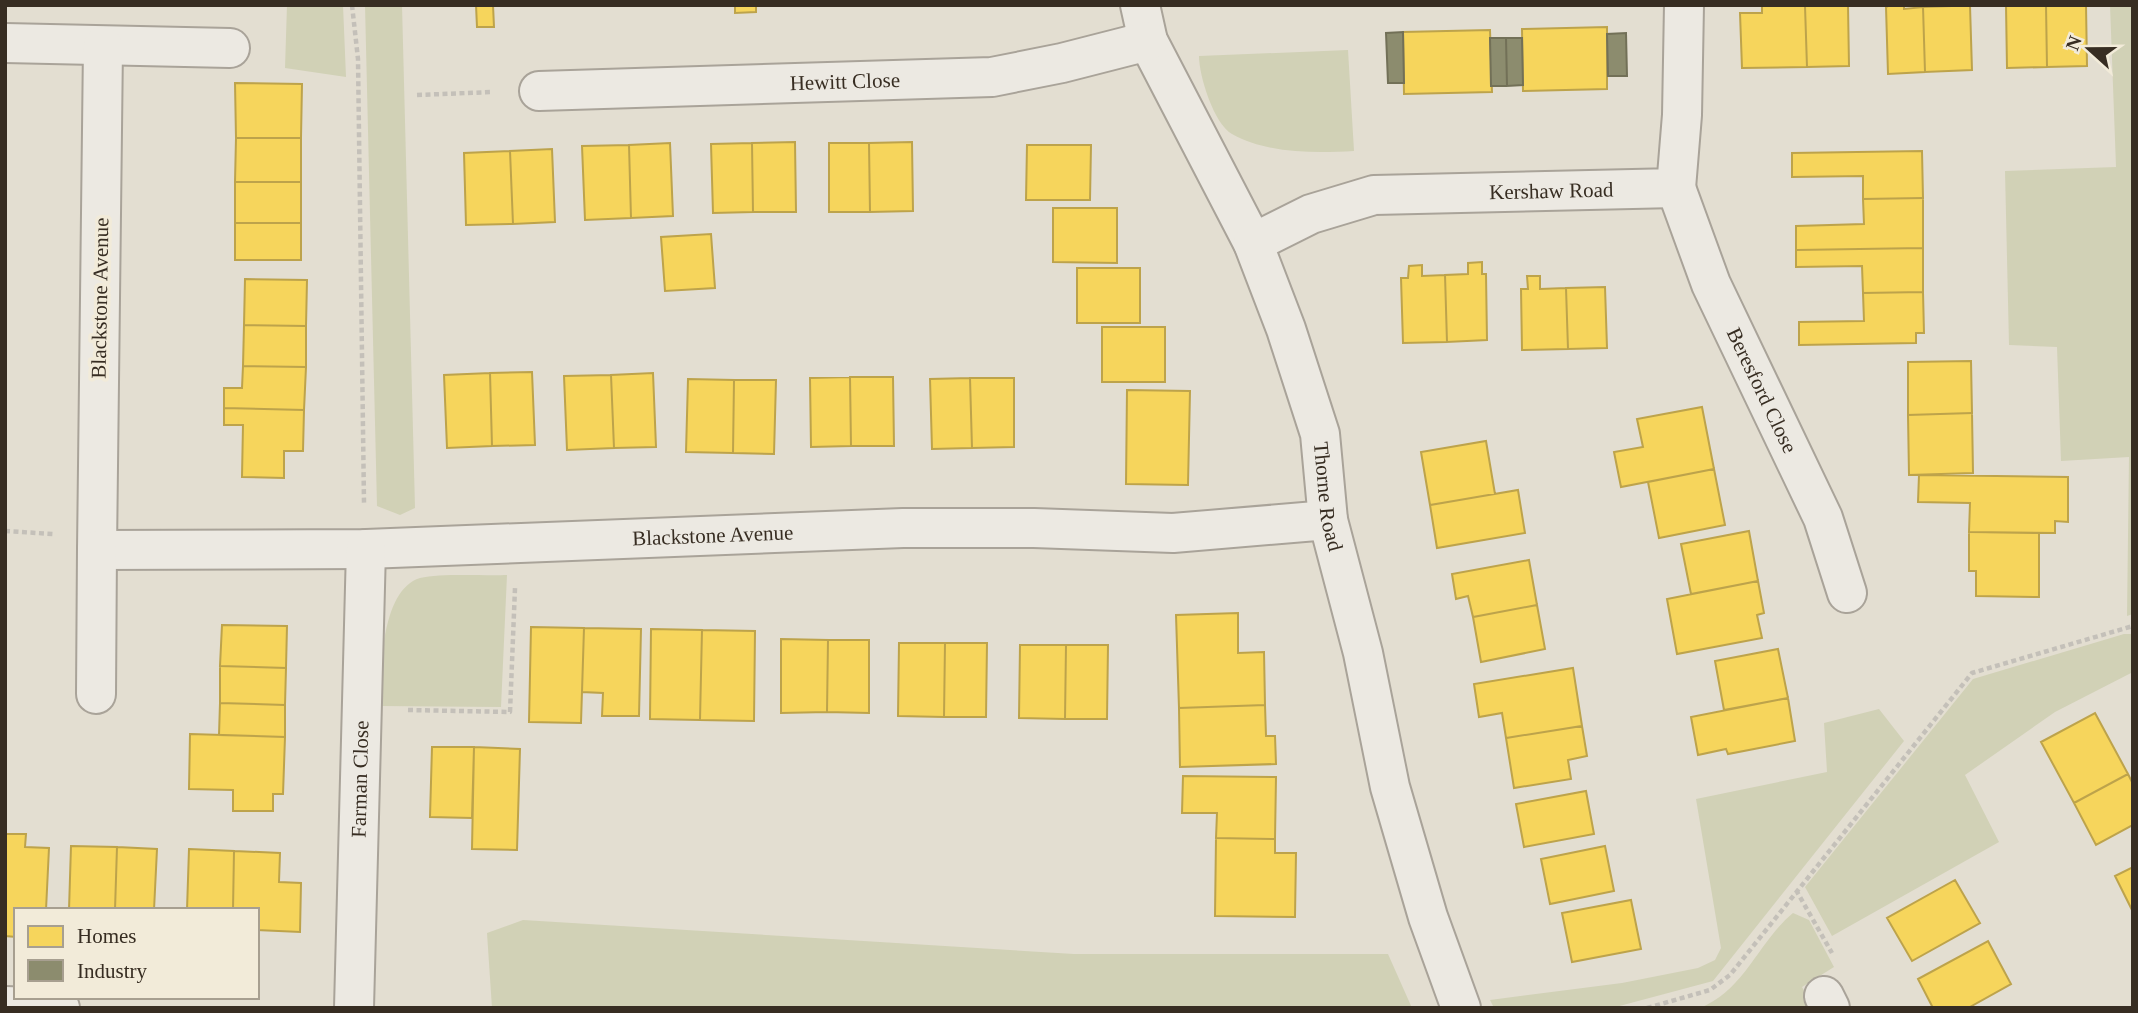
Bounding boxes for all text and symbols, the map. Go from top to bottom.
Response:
north arrow [2054,14,2124,84]
text: N [2061,33,2086,53]
street label: Hewitt Close [789,68,900,95]
street label: Kershaw Road [1489,177,1614,204]
street label: Blackstone Avenue [87,217,113,379]
street label: Beresford Close [1722,324,1802,457]
street label: Thorne Road [1309,441,1348,554]
street label: Blackstone Avenue [632,520,794,551]
street label: Farman Close [346,720,374,838]
legend [14,908,259,999]
text: Homes [77,924,137,948]
text: Industry [77,959,147,983]

